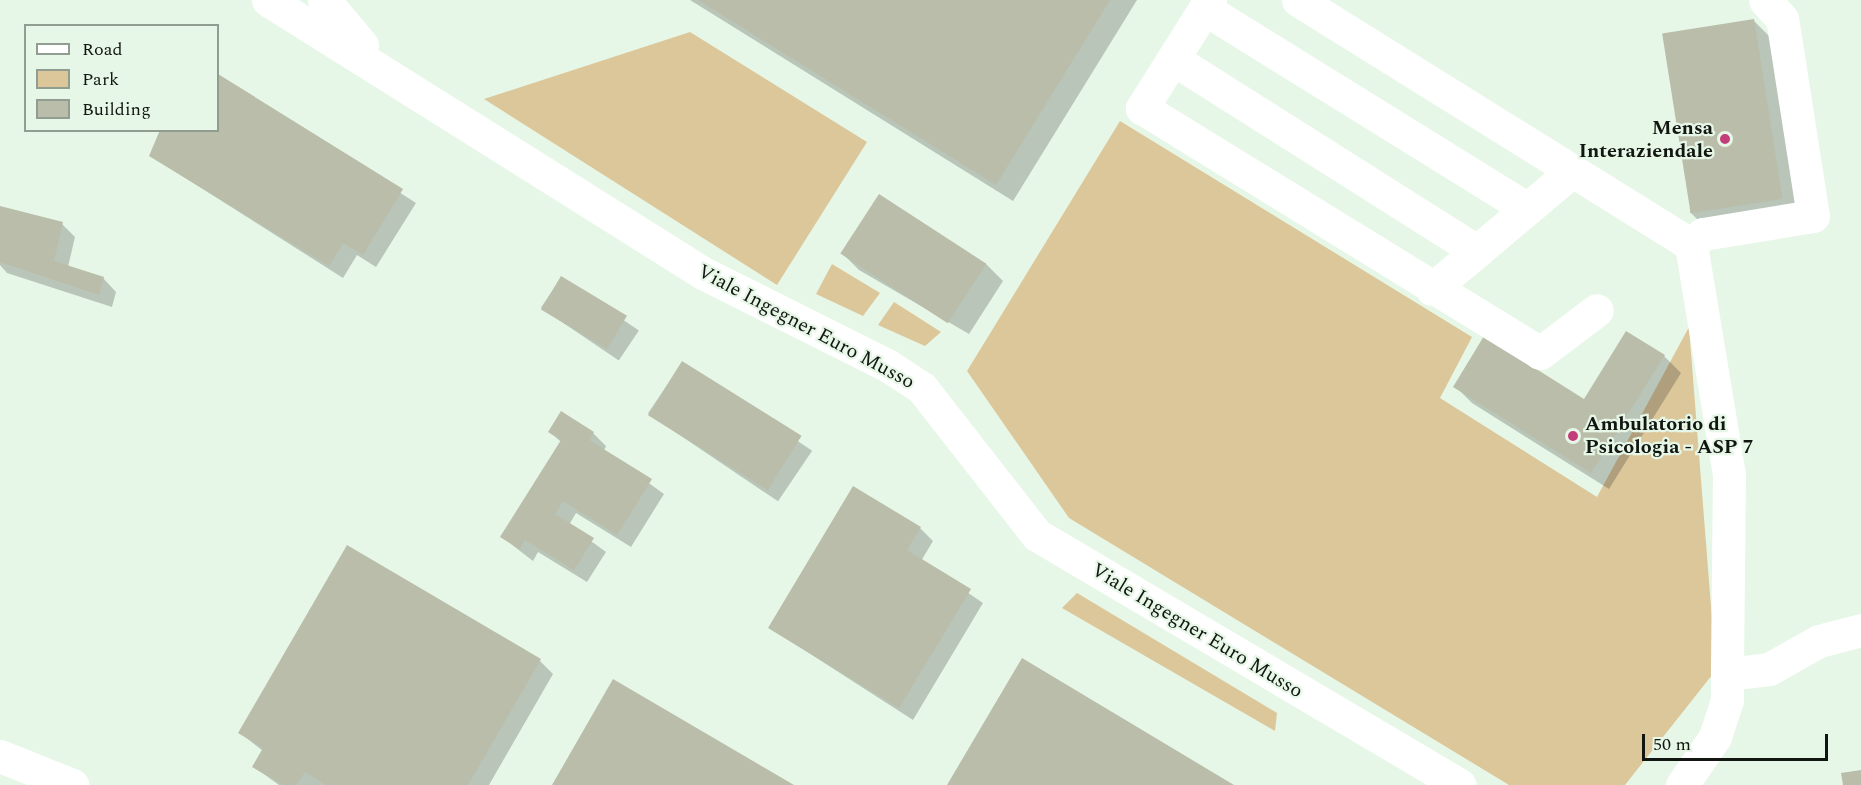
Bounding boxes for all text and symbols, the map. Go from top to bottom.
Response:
legend [24,24,219,132]
text: Road [82,36,123,63]
text: Park [82,66,119,93]
text: Building [82,96,151,123]
place label: Mensa Interaziendale [1579,116,1713,163]
marker: Mensa Interaziendale [1718,132,1732,146]
street label: Viale Ingegner Euro Musso [693,260,919,394]
place label: Ambulatorio di Psicologia - ASP 7 [1585,412,1754,459]
marker: Ambulatorio di Psicologia - ASP 7 [1566,429,1580,443]
street label: Viale Ingegner Euro Musso [1087,558,1307,704]
scale bar [1645,722,1831,760]
text: 50 m [1653,731,1691,758]

